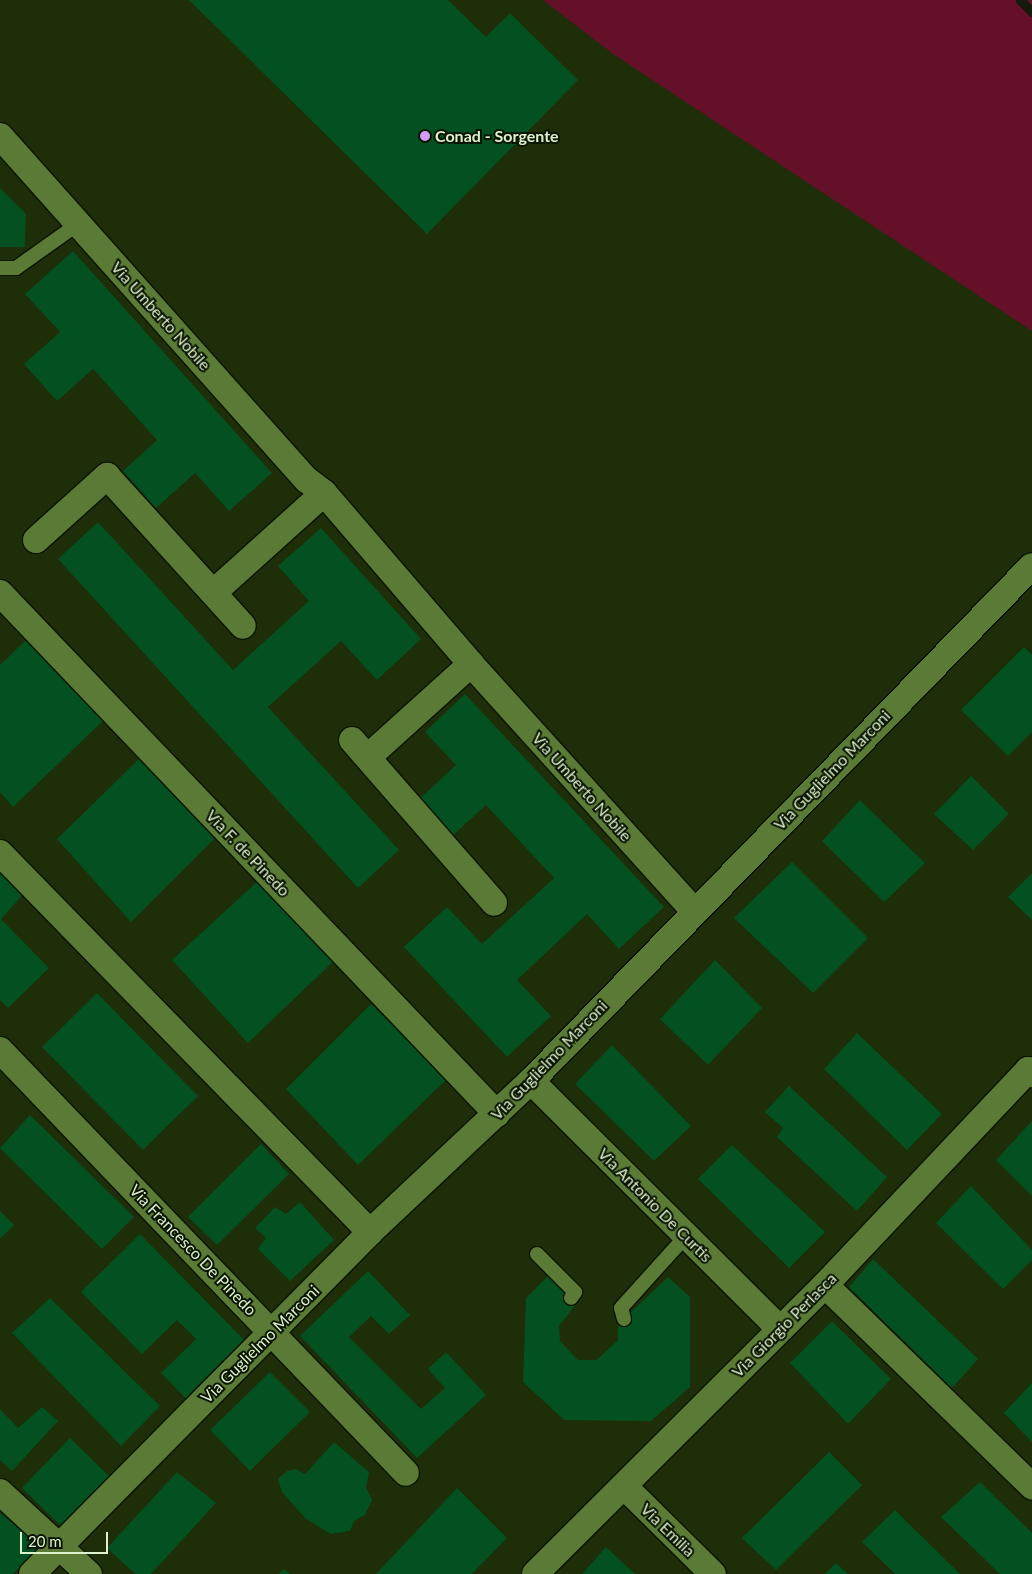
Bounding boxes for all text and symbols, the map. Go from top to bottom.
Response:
place label: Conad - Sorgente [435,126,559,146]
marker: Conad - Sorgente [419,130,431,142]
street label: Via Umberto Nobile [107,258,215,374]
street label: Via Guglielmo Marconi [770,706,894,834]
street label: Via Umberto Nobile [528,729,636,845]
street label: Via F. de Pinedo [202,806,294,900]
street label: Via Guglielmo Marconi [487,996,611,1124]
street label: Via Antonio De Curtis [594,1144,716,1266]
street label: Via Francesco De Pinedo [125,1181,261,1319]
street label: Via Giorgio Perlasca [728,1269,840,1381]
street label: Via Guglielmo Marconi [197,1281,323,1407]
street label: Via Emilia [637,1499,699,1561]
scale bar [22,1522,110,1554]
text: 20 m [28,1532,62,1550]

